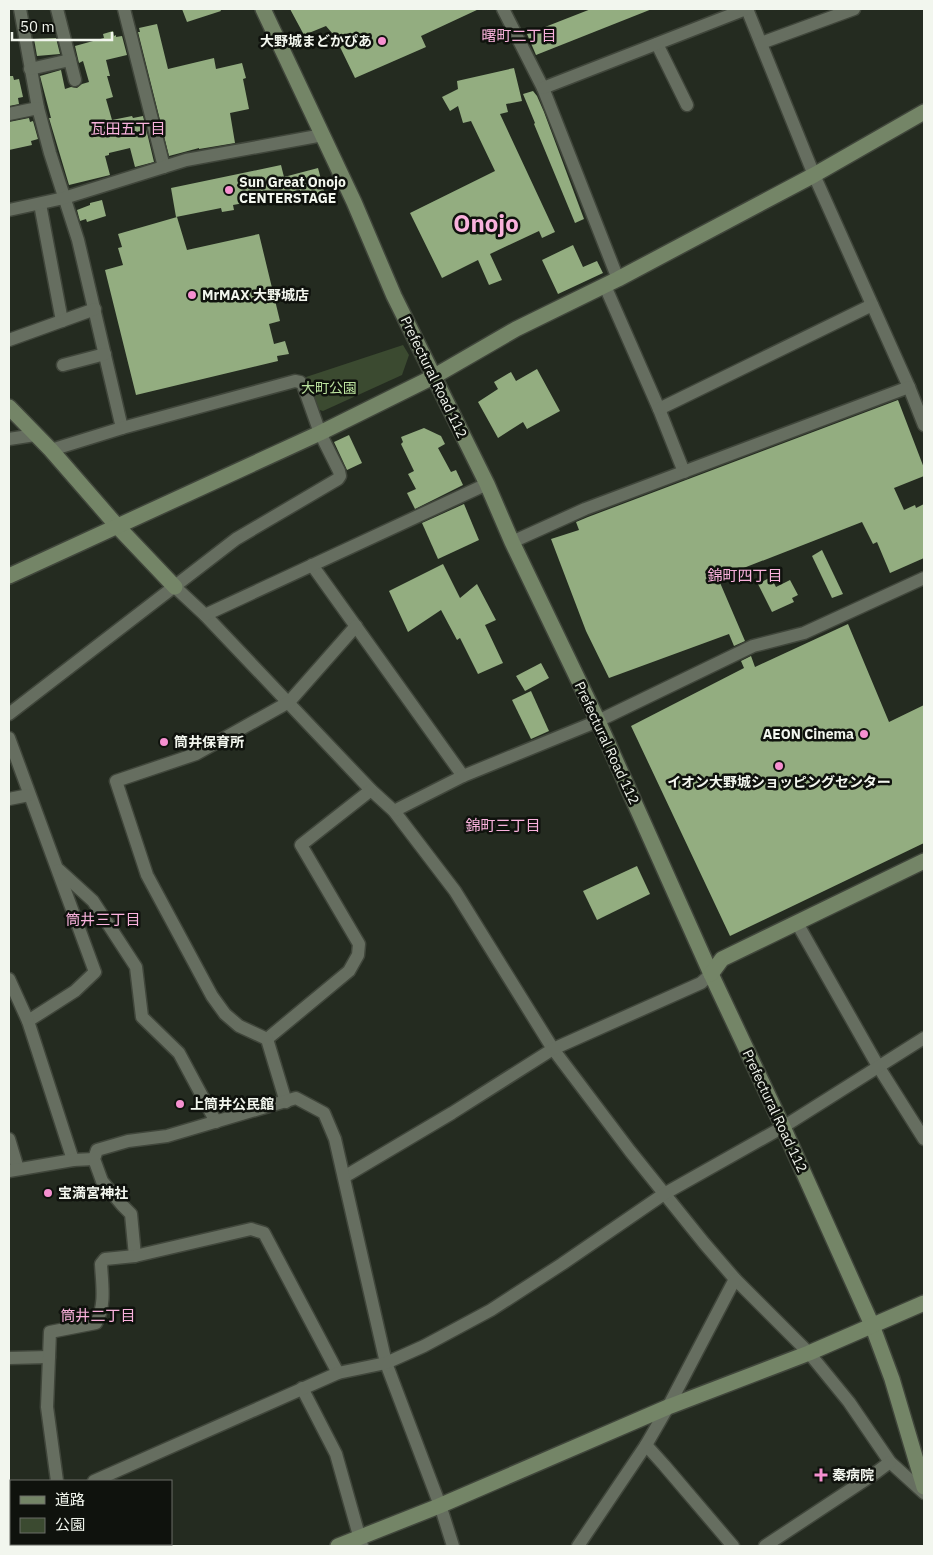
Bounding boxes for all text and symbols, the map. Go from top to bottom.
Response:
scale bar [12,10,112,42]
text: 50 m [20,17,55,36]
district label: 曙町二丁目 [481,26,557,45]
place label: 大野城まどかぴあ [260,32,372,50]
marker: 大野城まどかぴあ [376,35,388,47]
district label: 瓦田五丁目 [90,119,166,138]
place label: Sun Great Onojo CENTERSTAGE [239,173,346,207]
marker: Sun Great Onojo CENTERSTAGE [223,184,235,196]
district label: Onojo [453,207,519,239]
place label: MrMAX 大野城店 [202,286,309,304]
marker: MrMAX 大野城店 [186,289,198,301]
street label: Prefectural Road 112 [397,313,471,441]
park label: 大町公園 [301,379,357,397]
district label: 錦町四丁目 [707,566,783,585]
street label: Prefectural Road 112 [571,679,643,807]
place label: AEON Cinema [763,725,854,743]
marker: AEON Cinema [858,728,870,740]
place label: 筒井保育所 [174,733,244,751]
marker: 筒井保育所 [158,736,170,748]
marker: イオン大野城ショッピングセンター [773,760,785,772]
place label: イオン大野城ショッピングセンター [667,773,891,791]
district label: 錦町三丁目 [465,816,541,835]
district label: 筒井三丁目 [65,910,141,929]
street label: Prefectural Road 112 [739,1047,811,1175]
place label: 上筒井公民館 [190,1095,274,1113]
marker: 上筒井公民館 [174,1098,186,1110]
place label: 宝満宮神社 [58,1184,128,1202]
marker: 宝満宮神社 [42,1187,54,1199]
district label: 筒井二丁目 [60,1306,136,1325]
place label: 秦病院 [832,1466,874,1484]
marker: 秦病院 [814,1468,828,1482]
legend [10,1480,172,1545]
text: 道路 [55,1490,85,1509]
text: 公園 [55,1515,85,1534]

